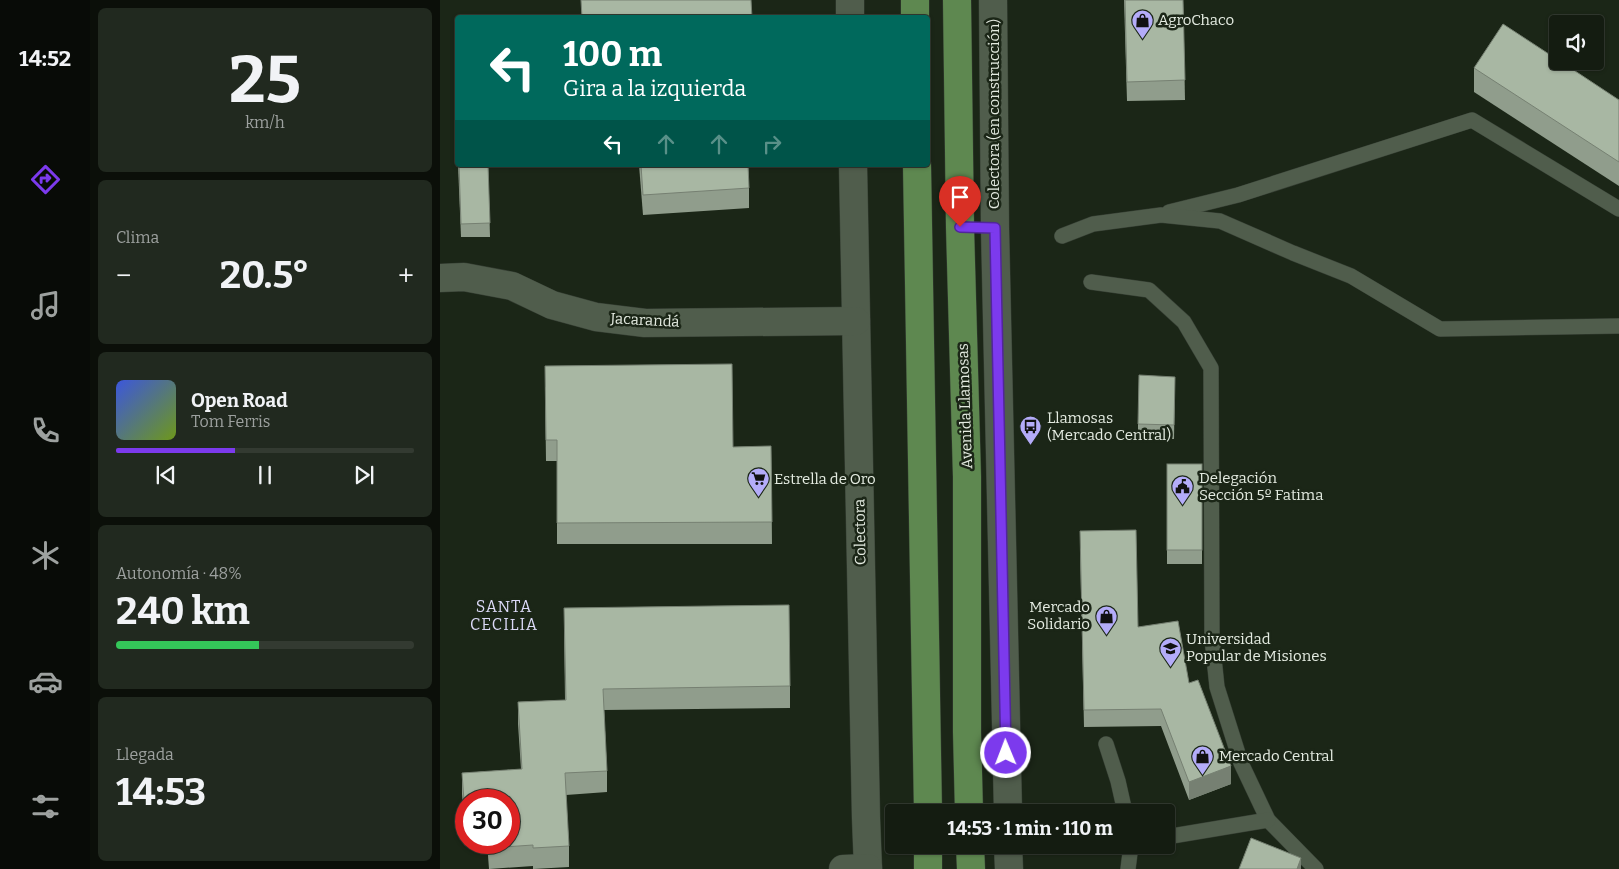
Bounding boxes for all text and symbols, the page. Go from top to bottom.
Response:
shop icon: AgroChaco [1130,8,1154,39]
place label: AgroChaco [1158,11,1234,29]
map controls [1549,15,1604,70]
button: sound [1549,15,1604,70]
street label: Colectora (en construcción) [985,19,1003,209]
text: 100 m [563,33,662,75]
icon: left [480,35,545,100]
text: 25 [229,41,301,119]
text: 14:52 [19,45,71,72]
text: Gira a la izquierda [563,75,746,102]
text: km/h [245,113,285,132]
icon: left [599,130,627,158]
icon: ahead [652,130,680,158]
icon: ahead [705,130,733,158]
icon: right [758,130,786,158]
icon: directions [28,162,63,197]
pin [939,176,981,227]
icon: arrive [946,183,974,211]
text: Clima [116,228,159,247]
text: 20.5° [220,252,310,298]
text: − [116,259,131,292]
text: + [398,259,414,292]
icon: music [28,288,63,323]
street label: Jacarandá [609,309,680,331]
street label: Avenida Llamosas [954,343,976,469]
text: Open Road [191,389,288,412]
place label: Llamosas (Mercado Central) [1047,409,1171,444]
text: Tom Ferris [191,412,270,431]
icon: phone [28,413,63,448]
bus stop icon: Llamosas (Mercado Central) [1019,415,1043,446]
icon: previous [152,461,180,489]
icon: pause [251,461,279,489]
icon: next [350,461,378,489]
supermarket icon: Estrella de Oro [746,467,770,498]
place label: Delegación Sección 5º Fatima [1199,469,1323,504]
place label: Estrella de Oro [774,470,876,488]
public building icon: Delegación Sección 5º Fatima [1171,475,1195,506]
street label: Colectora [850,499,870,565]
icon: climate [28,538,63,573]
text: Autonomía · 48% [116,564,242,583]
text: 240 km [116,588,250,634]
district label: SANTA CECILIA [470,597,538,634]
place label: Mercado Solidario [1027,598,1090,633]
shop icon: Mercado Solidario [1094,604,1118,635]
place label: Universidad Popular de Misiones [1186,630,1327,665]
school or university icon: Universidad Popular de Misiones [1158,636,1182,667]
icon: car [28,664,63,699]
position arrow [979,726,1031,778]
shop icon: Mercado Central [1191,744,1215,775]
text: Llegada [116,745,174,764]
place label: Mercado Central [1219,747,1334,765]
text: 14:53 [116,769,206,815]
icon: filters [28,789,63,824]
speed limit sign: 30 [455,789,520,854]
text: 14:53 · 1 min · 110 m [947,817,1113,840]

